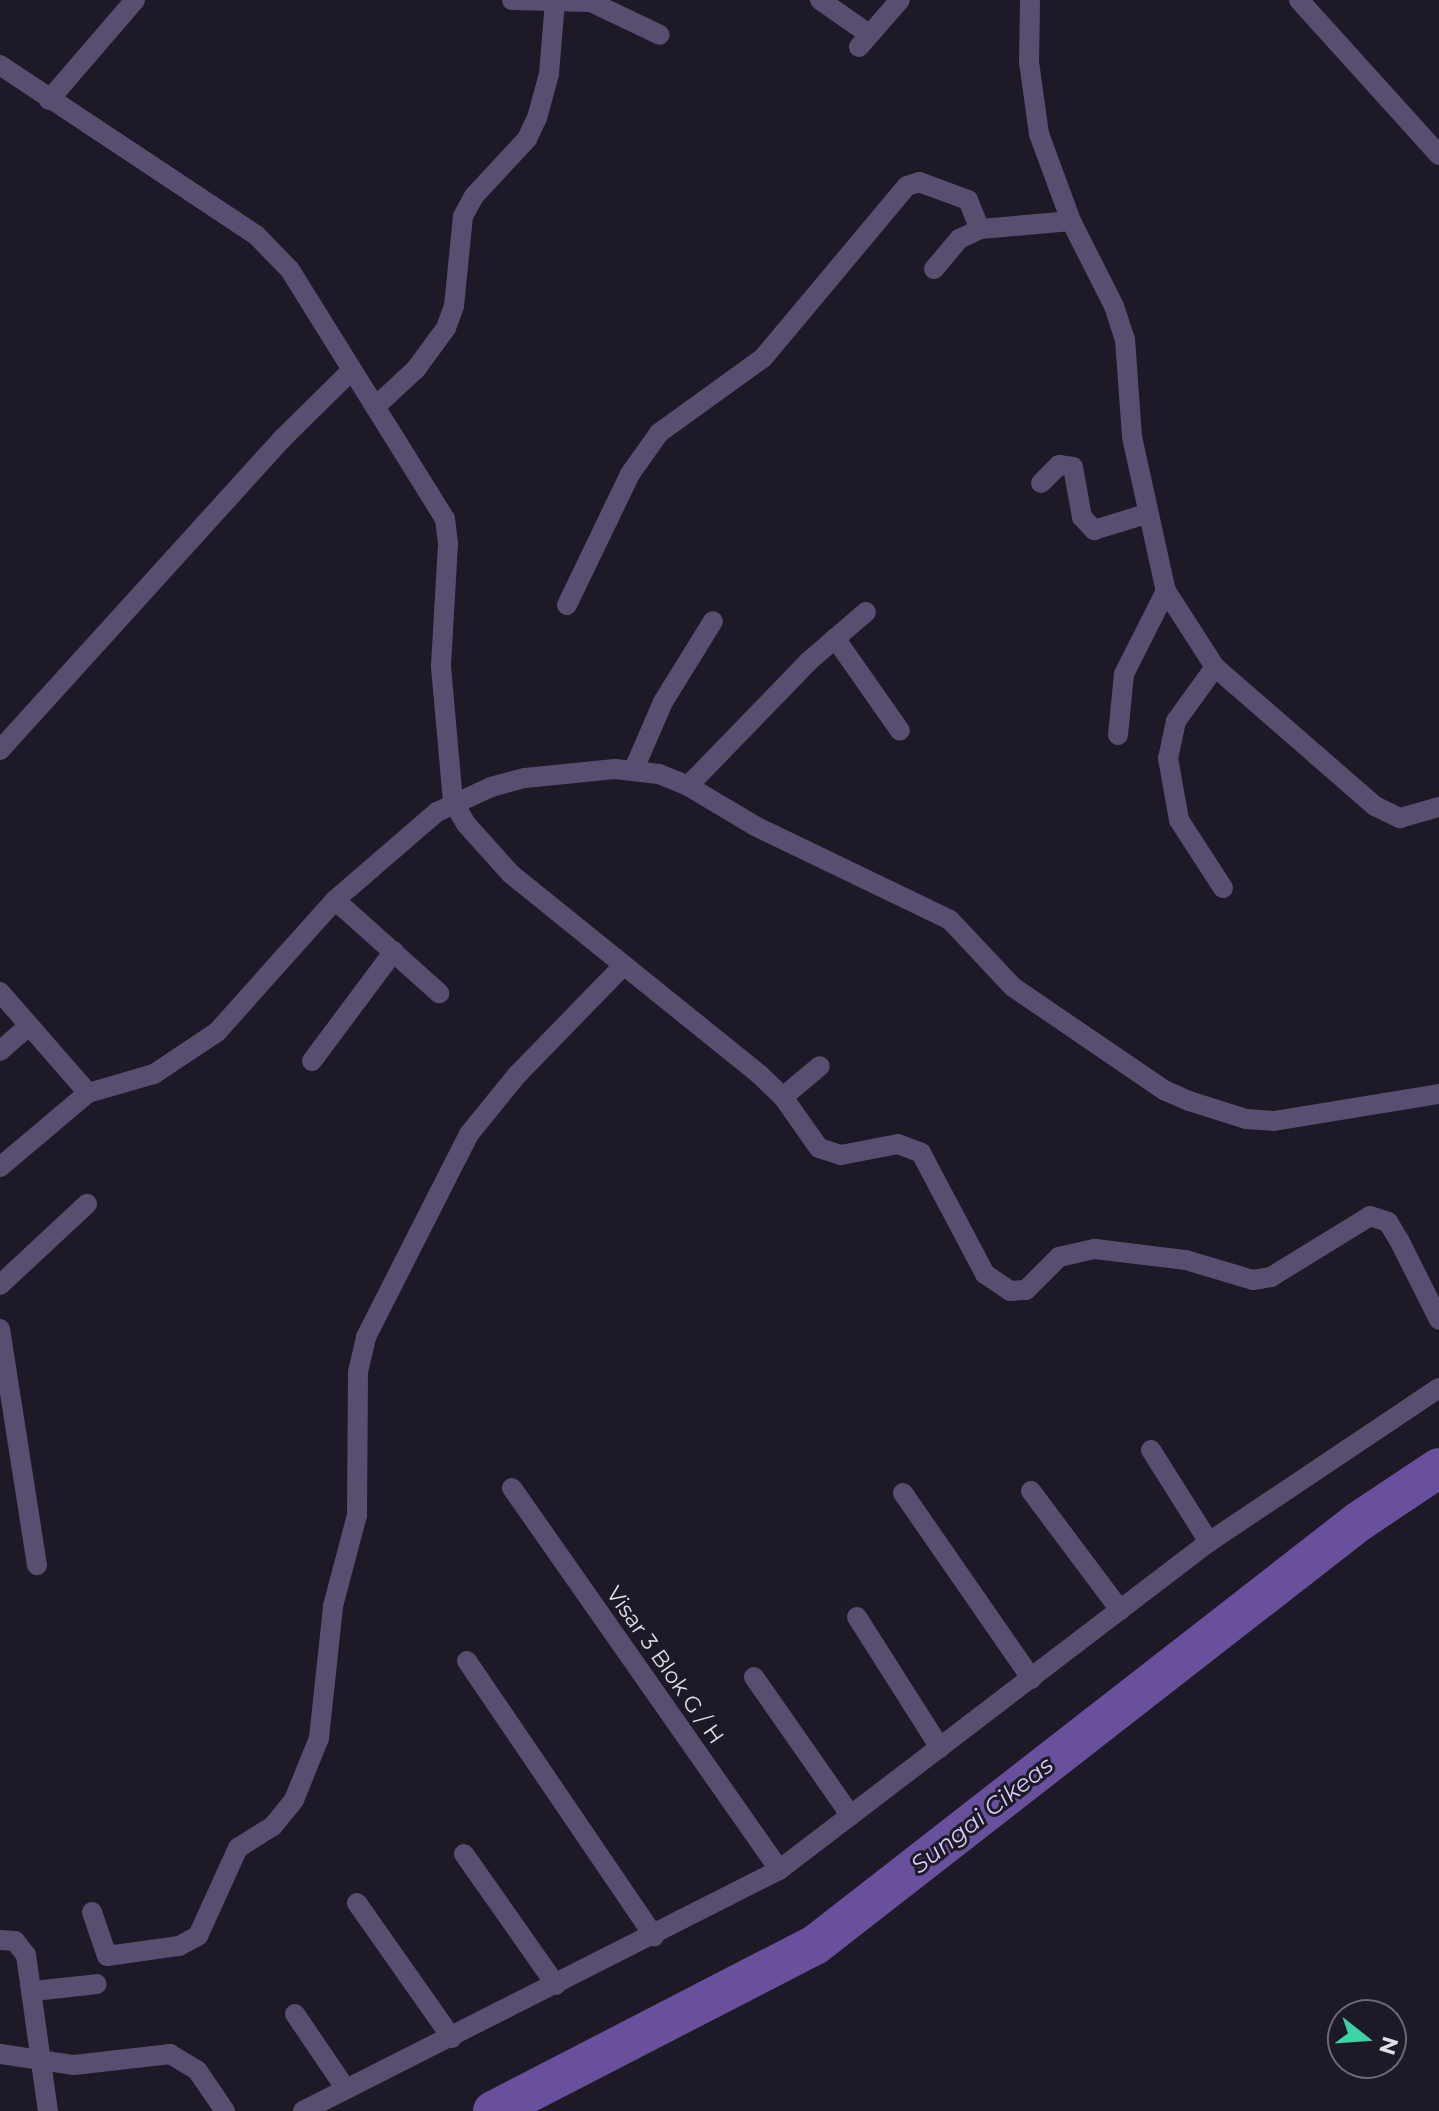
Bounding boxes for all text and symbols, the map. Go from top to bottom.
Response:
street label: Visar 3 Blok G / H [601,1581,729,1749]
water label: Sungai Cikeas [905,1751,1059,1879]
north arrow [1327,1999,1407,2079]
text: N [1373,2033,1404,2058]

